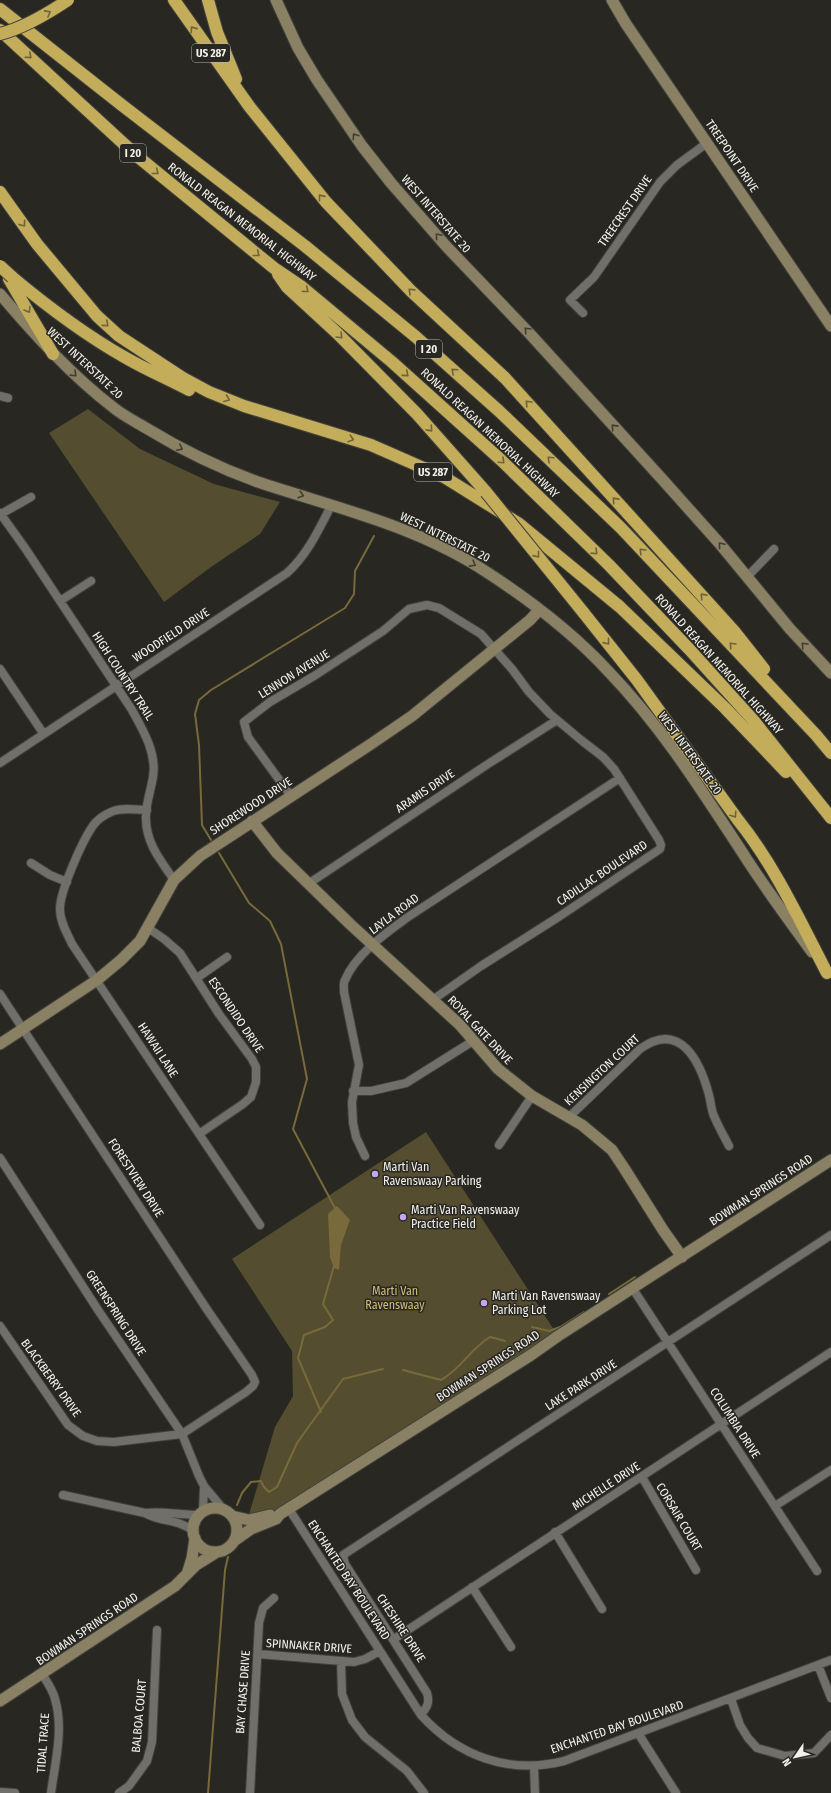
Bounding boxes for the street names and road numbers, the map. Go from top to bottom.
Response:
road number: US 287 [192,44,230,62]
street label: TREEPOINT DRIVE [703,117,762,195]
road number: I 20 [120,144,146,162]
street label: RONALD REAGAN MEMORIAL HIGHWAY [165,160,319,284]
street label: WEST INTERSTATE 20 [398,172,474,256]
street label: TREECREST DRIVE [595,172,655,249]
street label: WEST INTERSTATE 20 [44,324,126,402]
road number: I 20 [416,340,442,358]
street label: RONALD REAGAN MEMORIAL HIGHWAY [418,365,562,501]
road number: US 287 [414,463,452,481]
street label: WEST INTERSTATE 20 [398,509,492,565]
street label: RONALD REAGAN MEMORIAL HIGHWAY [652,591,786,737]
street label: WOODFIELD DRIVE [130,605,212,665]
street label: HIGH COUNTRY TRAIL [89,629,157,723]
street label: LENNON AVENUE [256,646,332,701]
street label: WEST INTERSTATE 20 [655,709,725,797]
street label: ARAMIS DRIVE [393,766,457,816]
street label: SHOREWOOD DRIVE [207,774,295,838]
street label: CADILLAC BOULEVARD [554,838,650,908]
street label: LAYLA ROAD [366,891,422,937]
street label: ESCONDIDO DRIVE [206,975,267,1056]
street label: ROYAL GATE DRIVE [445,993,516,1067]
street label: HAWAII LANE [135,1020,181,1080]
street label: KENSINGTON COURT [562,1031,643,1108]
street label: FORESTVIEW DRIVE [105,1136,167,1220]
street label: BOWMAN SPRINGS ROAD [707,1151,815,1229]
street label: GREENSPRING DRIVE [83,1268,149,1359]
street label: BOWMAN SPRINGS ROAD [434,1327,542,1405]
street label: BLACKBERRY DRIVE [18,1336,84,1420]
street label: LAKE PARK DRIVE [543,1356,620,1413]
street label: COLUMBIA DRIVE [707,1385,763,1461]
street label: MICHELLE DRIVE [569,1459,643,1513]
street label: CORSAIR COURT [653,1480,705,1554]
street label: ENCHANTED BAY BOULEVARD [305,1518,393,1642]
street label: BOWMAN SPRINGS ROAD [33,1590,141,1668]
street label: CHESHIRE DRIVE [374,1591,428,1665]
street label: SPINNAKER DRIVE [266,1636,353,1656]
street label: BAY CHASE DRIVE [233,1649,253,1734]
street label: BALBOA COURT [129,1678,149,1753]
street label: ENCHANTED BAY BOULEVARD [549,1698,685,1756]
street label: TIDAL TRACE [34,1712,52,1773]

